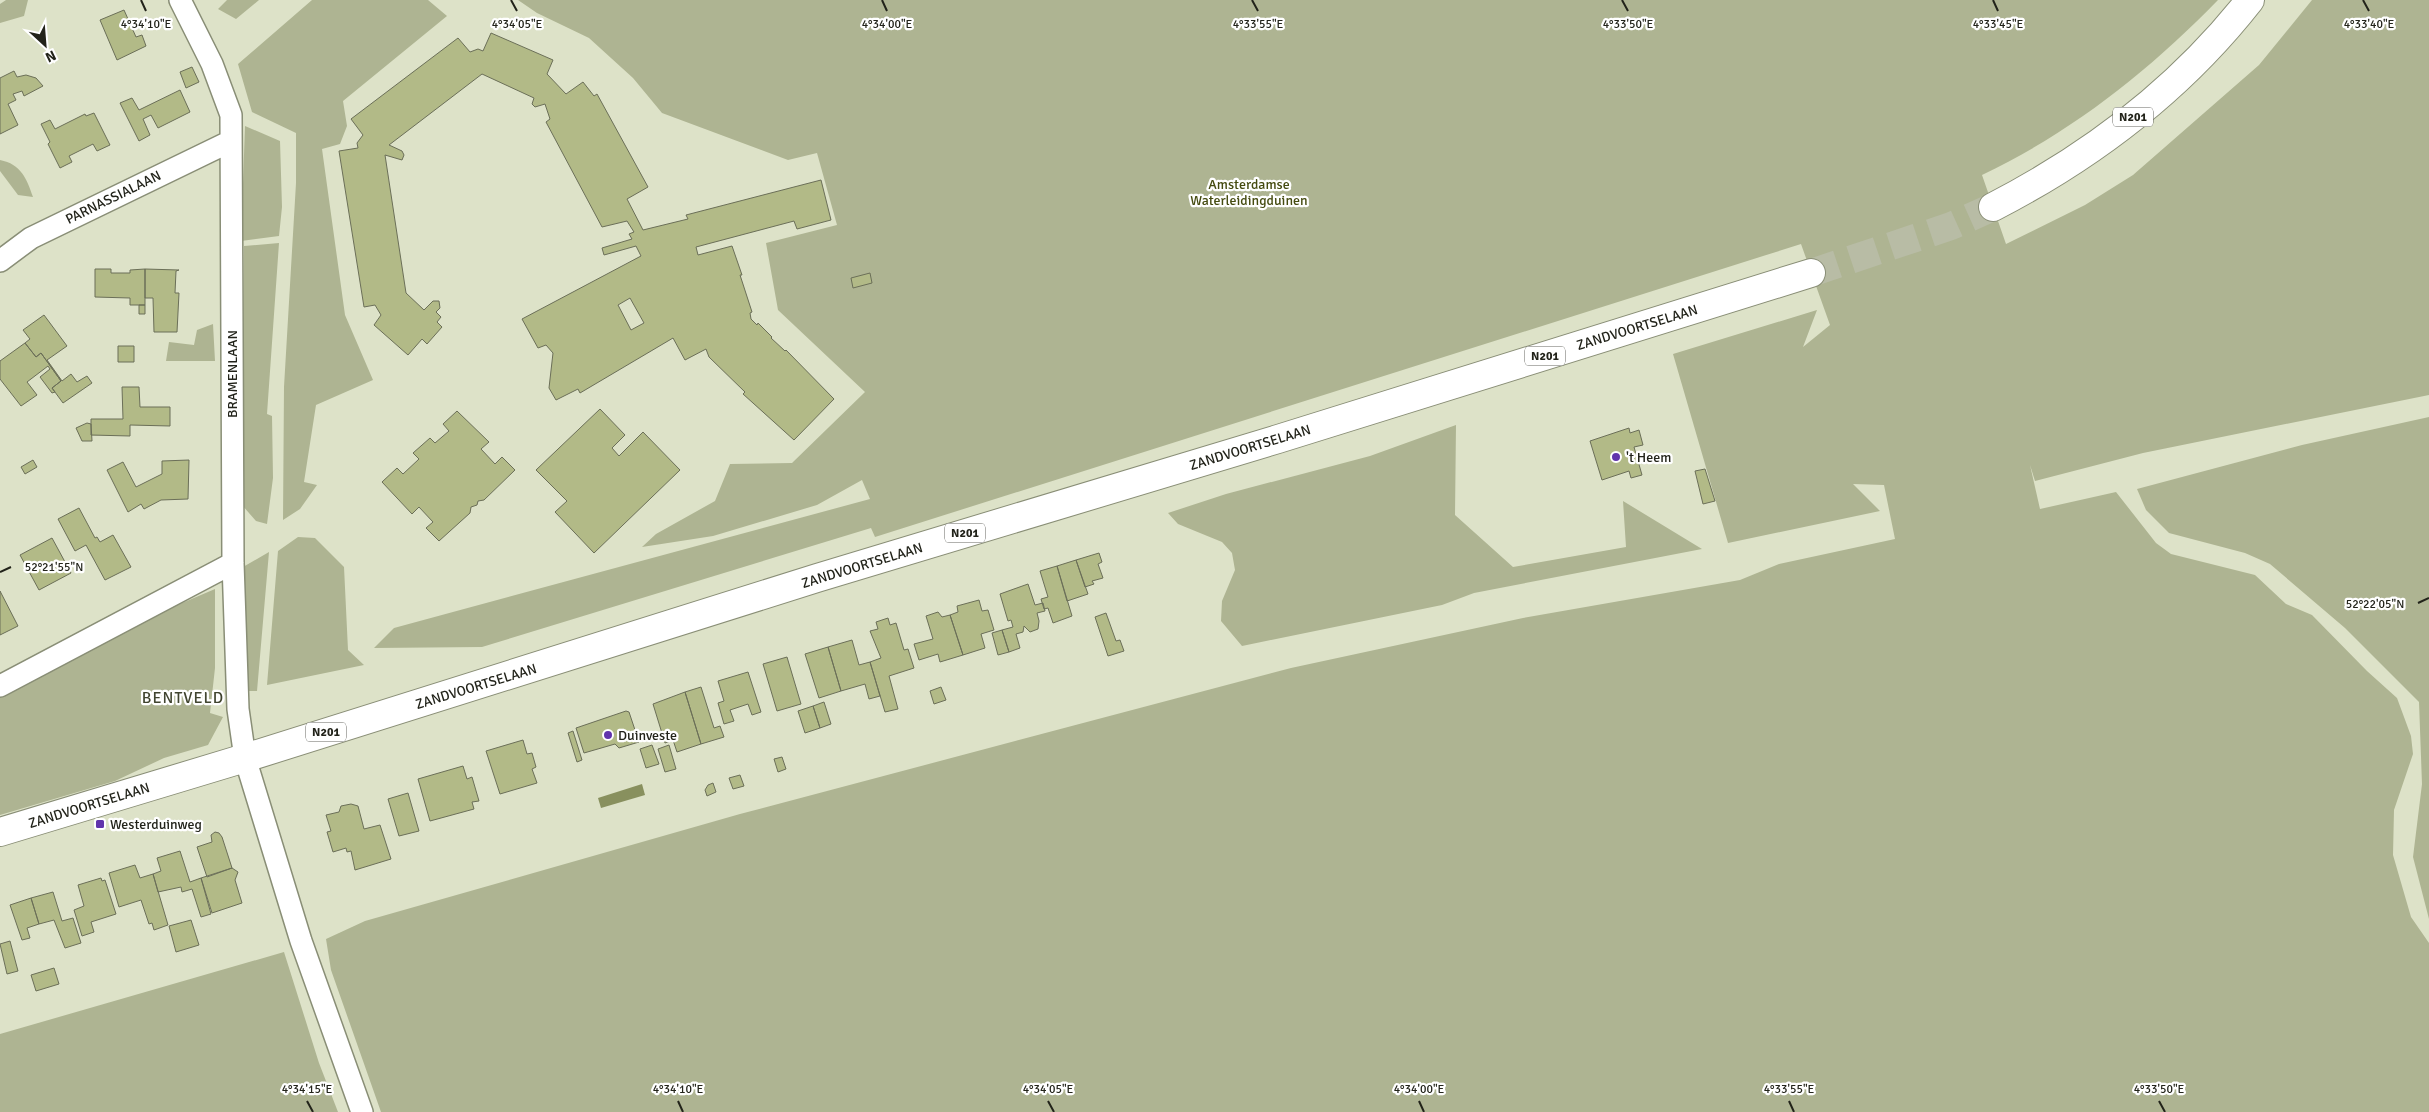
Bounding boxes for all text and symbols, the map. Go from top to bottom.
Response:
text: 4°34'10"E [121,17,172,32]
text: 4°34'05"E [492,17,543,32]
text: 4°34'00"E [862,17,913,32]
text: 4°33'55"E [1233,17,1284,32]
text: 4°33'50"E [1603,17,1654,32]
text: 4°33'45"E [1973,17,2024,32]
text: 4°33'40"E [2344,17,2395,32]
north arrow [20,20,70,70]
text: N [42,46,59,66]
road number: N201 [2113,108,2153,126]
street label: PARNASSIALAAN [63,167,164,228]
park label: Amsterdamse Waterleidingduinen [1190,176,1308,209]
street label: ZANDVOORTSELAAN [1574,301,1700,354]
street label: BRAMENLAAN [224,330,241,418]
road number: N201 [1525,346,1565,366]
street label: ZANDVOORTSELAAN [1187,421,1313,474]
place label: 't Heem [1626,449,1671,466]
marker: 't Heem [1610,451,1622,463]
road number: N201 [945,524,985,542]
street label: ZANDVOORTSELAAN [799,539,925,592]
text: 52°21'55"N [25,560,83,575]
text: 52°22'05"N [2346,597,2404,612]
street label: ZANDVOORTSELAAN [413,660,539,713]
district label: BENTVELD [142,688,224,708]
road number: N201 [306,722,346,742]
place label: Duinveste [618,727,677,744]
marker: Duinveste [602,729,614,741]
street label: ZANDVOORTSELAAN [26,779,152,832]
place label: Westerduinweg [110,816,202,833]
marker: Westerduinweg [94,818,106,830]
text: 4°34'15"E [282,1082,333,1097]
text: 4°34'10"E [653,1082,704,1097]
text: 4°34'05"E [1023,1082,1074,1097]
text: 4°34'00"E [1394,1082,1445,1097]
text: 4°33'55"E [1764,1082,1815,1097]
text: 4°33'50"E [2134,1082,2185,1097]

